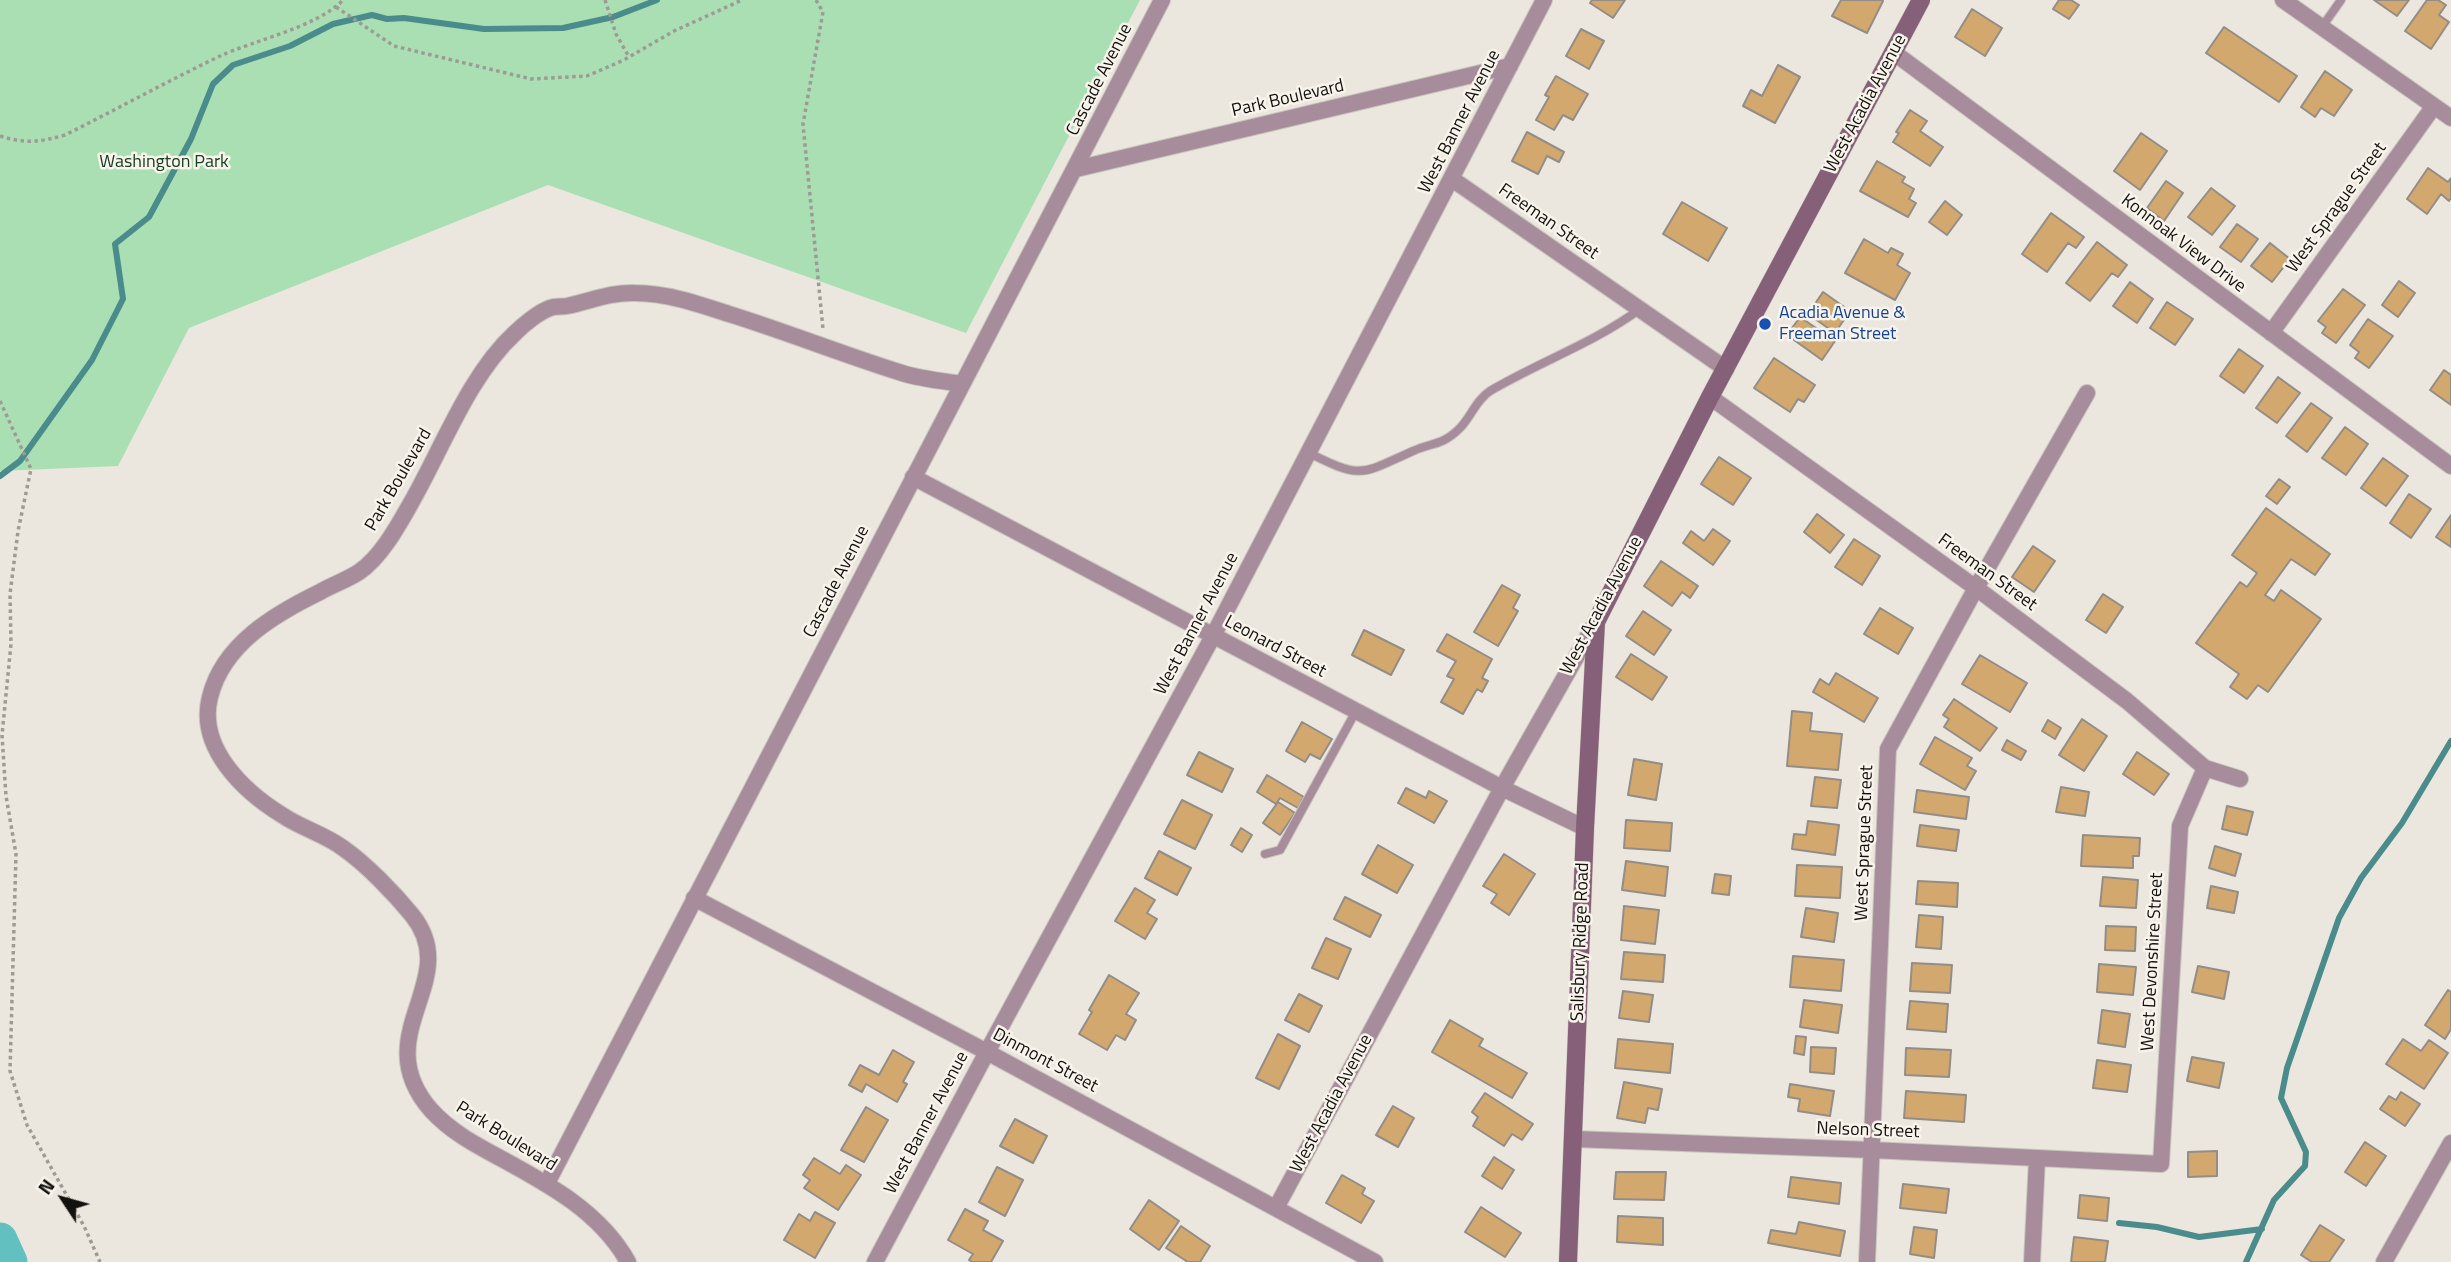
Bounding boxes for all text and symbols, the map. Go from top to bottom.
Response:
street label: Cascade Avenue [1062,20,1138,140]
street label: West Acadia Avenue [1820,31,1912,177]
street label: West Banner Avenue [1414,47,1506,197]
street label: Park Boulevard [1230,76,1346,122]
street label: West Sprague Street [2282,139,2392,277]
park label: Washington Park [99,152,229,174]
street label: Freeman Street [1494,179,1602,265]
street label: Konnoak View Drive [2116,190,2250,298]
place label: Acadia Avenue & Freeman Street [1779,303,1906,346]
marker: Acadia Avenue & Freeman Street [1757,316,1773,332]
street label: Park Boulevard [361,425,437,535]
street label: Cascade Avenue [799,522,875,642]
street label: Freeman Street [1933,530,2041,616]
street label: West Acadia Avenue [1556,533,1648,679]
street label: West Banner Avenue [1150,549,1244,699]
street label: Leonard Street [1221,611,1329,683]
street label: West Sprague Street [1851,765,1879,921]
street label: Salisbury Ridge Road [1567,862,1595,1022]
street label: West Devonshire Street [2138,872,2168,1052]
street label: Dinmont Street [989,1024,1101,1098]
street label: West Acadia Avenue [1286,1031,1378,1177]
street label: West Banner Avenue [880,1048,974,1198]
street label: Park Boulevard [452,1097,560,1177]
street label: Nelson Street [1816,1118,1920,1144]
north arrow [28,1164,98,1234]
text: N [30,1173,61,1200]

